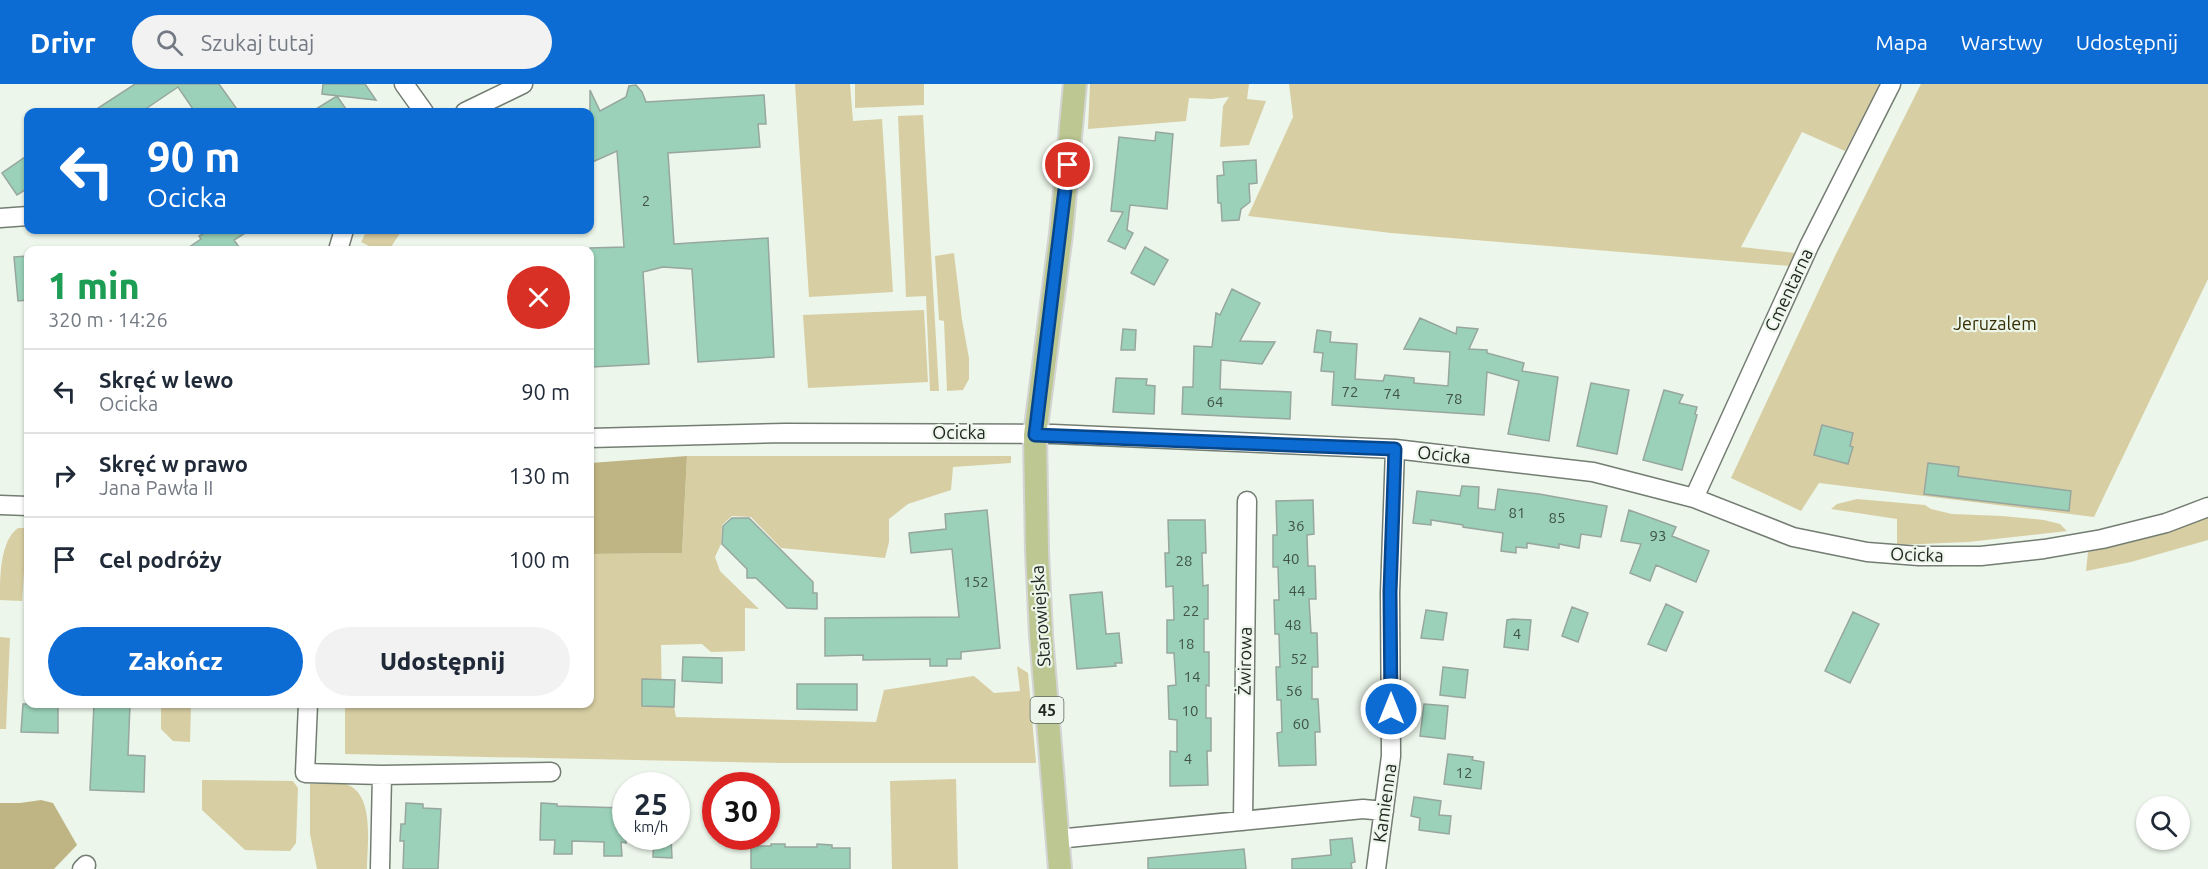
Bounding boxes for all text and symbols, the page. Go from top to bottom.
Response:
search box [132,15,552,69]
icon: search [153,26,186,59]
text: Drivr [30,27,96,58]
text: Szukaj tutaj [201,30,314,55]
text: Mapa [1876,30,1928,54]
text: Warstwy [1961,30,2043,54]
text: Udostępnij [2076,30,2178,54]
icon: left [48,132,126,210]
text: 90 m [147,133,241,180]
pin [1042,139,1093,190]
icon: arrive [1051,148,1084,181]
text: Ocicka [147,182,227,212]
house number: 2 [642,192,650,209]
street label: Cmentarna [1760,245,1816,334]
text: 1 min [48,265,140,306]
button: close [507,266,570,329]
text: 320 m · 14:26 [48,308,168,331]
park label: Jeruzalem [1953,313,2037,333]
text: Skręć w lewo [99,367,233,392]
icon: left [48,375,81,408]
text: 90 m [521,379,570,404]
house number: 72 [1342,383,1358,400]
house number: 74 [1384,385,1400,402]
house number: 78 [1446,390,1462,407]
text: Ocicka [99,392,158,415]
house number: 64 [1207,393,1223,410]
street label: Ocicka [932,422,986,442]
street label: Ocicka [1417,441,1472,467]
text: Skręć w prawo [99,451,248,476]
icon: right [48,459,81,492]
text: 130 m [509,463,570,488]
text: Jana Pawła II [99,476,213,499]
house number: 81 [1509,504,1525,521]
house number: 85 [1549,509,1565,526]
house number: 36 [1288,517,1304,534]
house number: 93 [1650,527,1666,544]
icon: arrive [48,543,81,576]
street label: Ocicka [1890,543,1944,565]
text: Cel podróży [99,547,222,572]
text: 100 m [509,547,570,572]
house number: 40 [1283,550,1299,567]
house number: 28 [1176,552,1192,569]
street label: Starowiejska [1026,565,1054,668]
house number: 152 [963,573,989,590]
house number: 44 [1289,582,1305,599]
house number: 22 [1183,602,1199,619]
house number: 48 [1285,616,1301,633]
house number: 4 [1513,625,1521,642]
street label: Żwirowa [1233,626,1255,696]
button: Zakończ [48,627,303,696]
button: Udostępnij [315,627,570,696]
house number: 18 [1178,635,1194,652]
house number: 52 [1291,650,1307,667]
house number: 14 [1184,668,1200,685]
position arrow [1359,677,1423,741]
house number: 56 [1286,682,1302,699]
road number: 45 [1030,697,1064,723]
house number: 10 [1182,702,1198,719]
house number: 60 [1293,715,1309,732]
house number: 4 [1184,750,1192,767]
street label: Kamienna [1369,762,1399,844]
house number: 12 [1456,764,1472,781]
speed limit sign: 30 [702,772,780,850]
text: 25 [634,787,668,821]
map controls [2136,796,2190,850]
button: search [2136,796,2190,850]
text: km/h [634,818,668,835]

